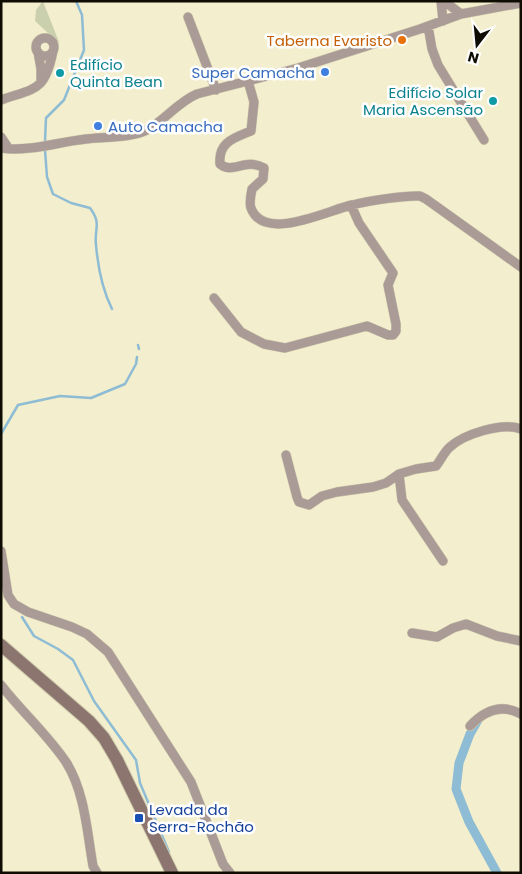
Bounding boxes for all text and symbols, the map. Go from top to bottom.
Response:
north arrow [452,20,502,70]
place label: Taberna Evaristo [267,30,392,51]
marker: Taberna Evaristo [396,34,408,46]
text: N [466,46,481,69]
place label: Edifício Quinta Bean [70,54,163,92]
place label: Super Camacha [191,62,315,83]
marker: Super Camacha [319,66,331,78]
marker: Edifício Quinta Bean [54,67,66,79]
place label: Edifício Solar Maria Ascensão [363,82,483,120]
marker: Edifício Solar Maria Ascensão [487,95,499,107]
place label: Auto Camacha [108,116,223,137]
marker: Auto Camacha [92,120,104,132]
place label: Levada da Serra-Rochão [149,799,254,837]
marker: Levada da Serra-Rochão [133,812,145,824]

